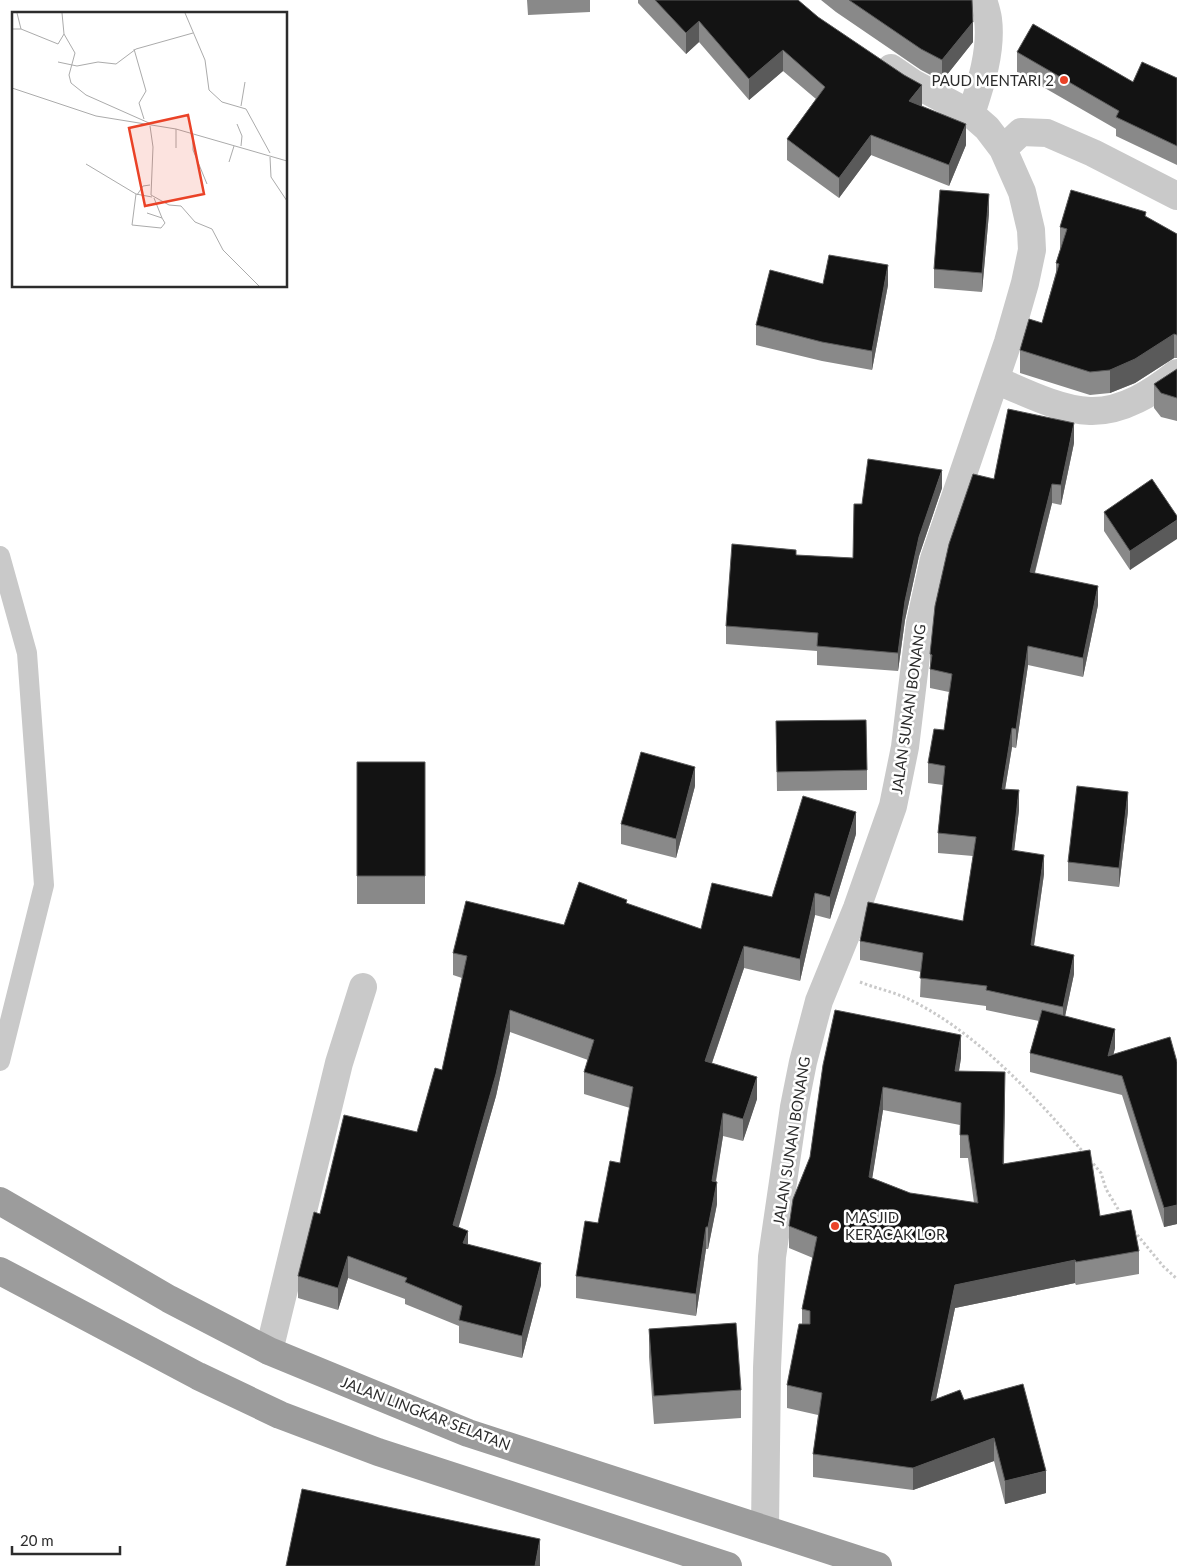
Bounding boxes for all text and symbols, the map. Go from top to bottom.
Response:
inset map [12,12,288,288]
place label: PAUD MENTARI 2 [931,71,1054,89]
marker: PAUD MENTARI 2 [1058,74,1070,86]
street label: JALAN SUNAN BONANG [887,623,929,795]
street label: JALAN SUNAN BONANG [769,1055,813,1227]
place label: MASJID KERACAK LOR [845,1208,946,1243]
marker: MASJID KERACAK LOR [829,1220,841,1232]
street label: JALAN LINGKAR SELATAN [339,1372,513,1454]
scale bar [12,1524,120,1556]
text: 20 m [20,1531,54,1549]

